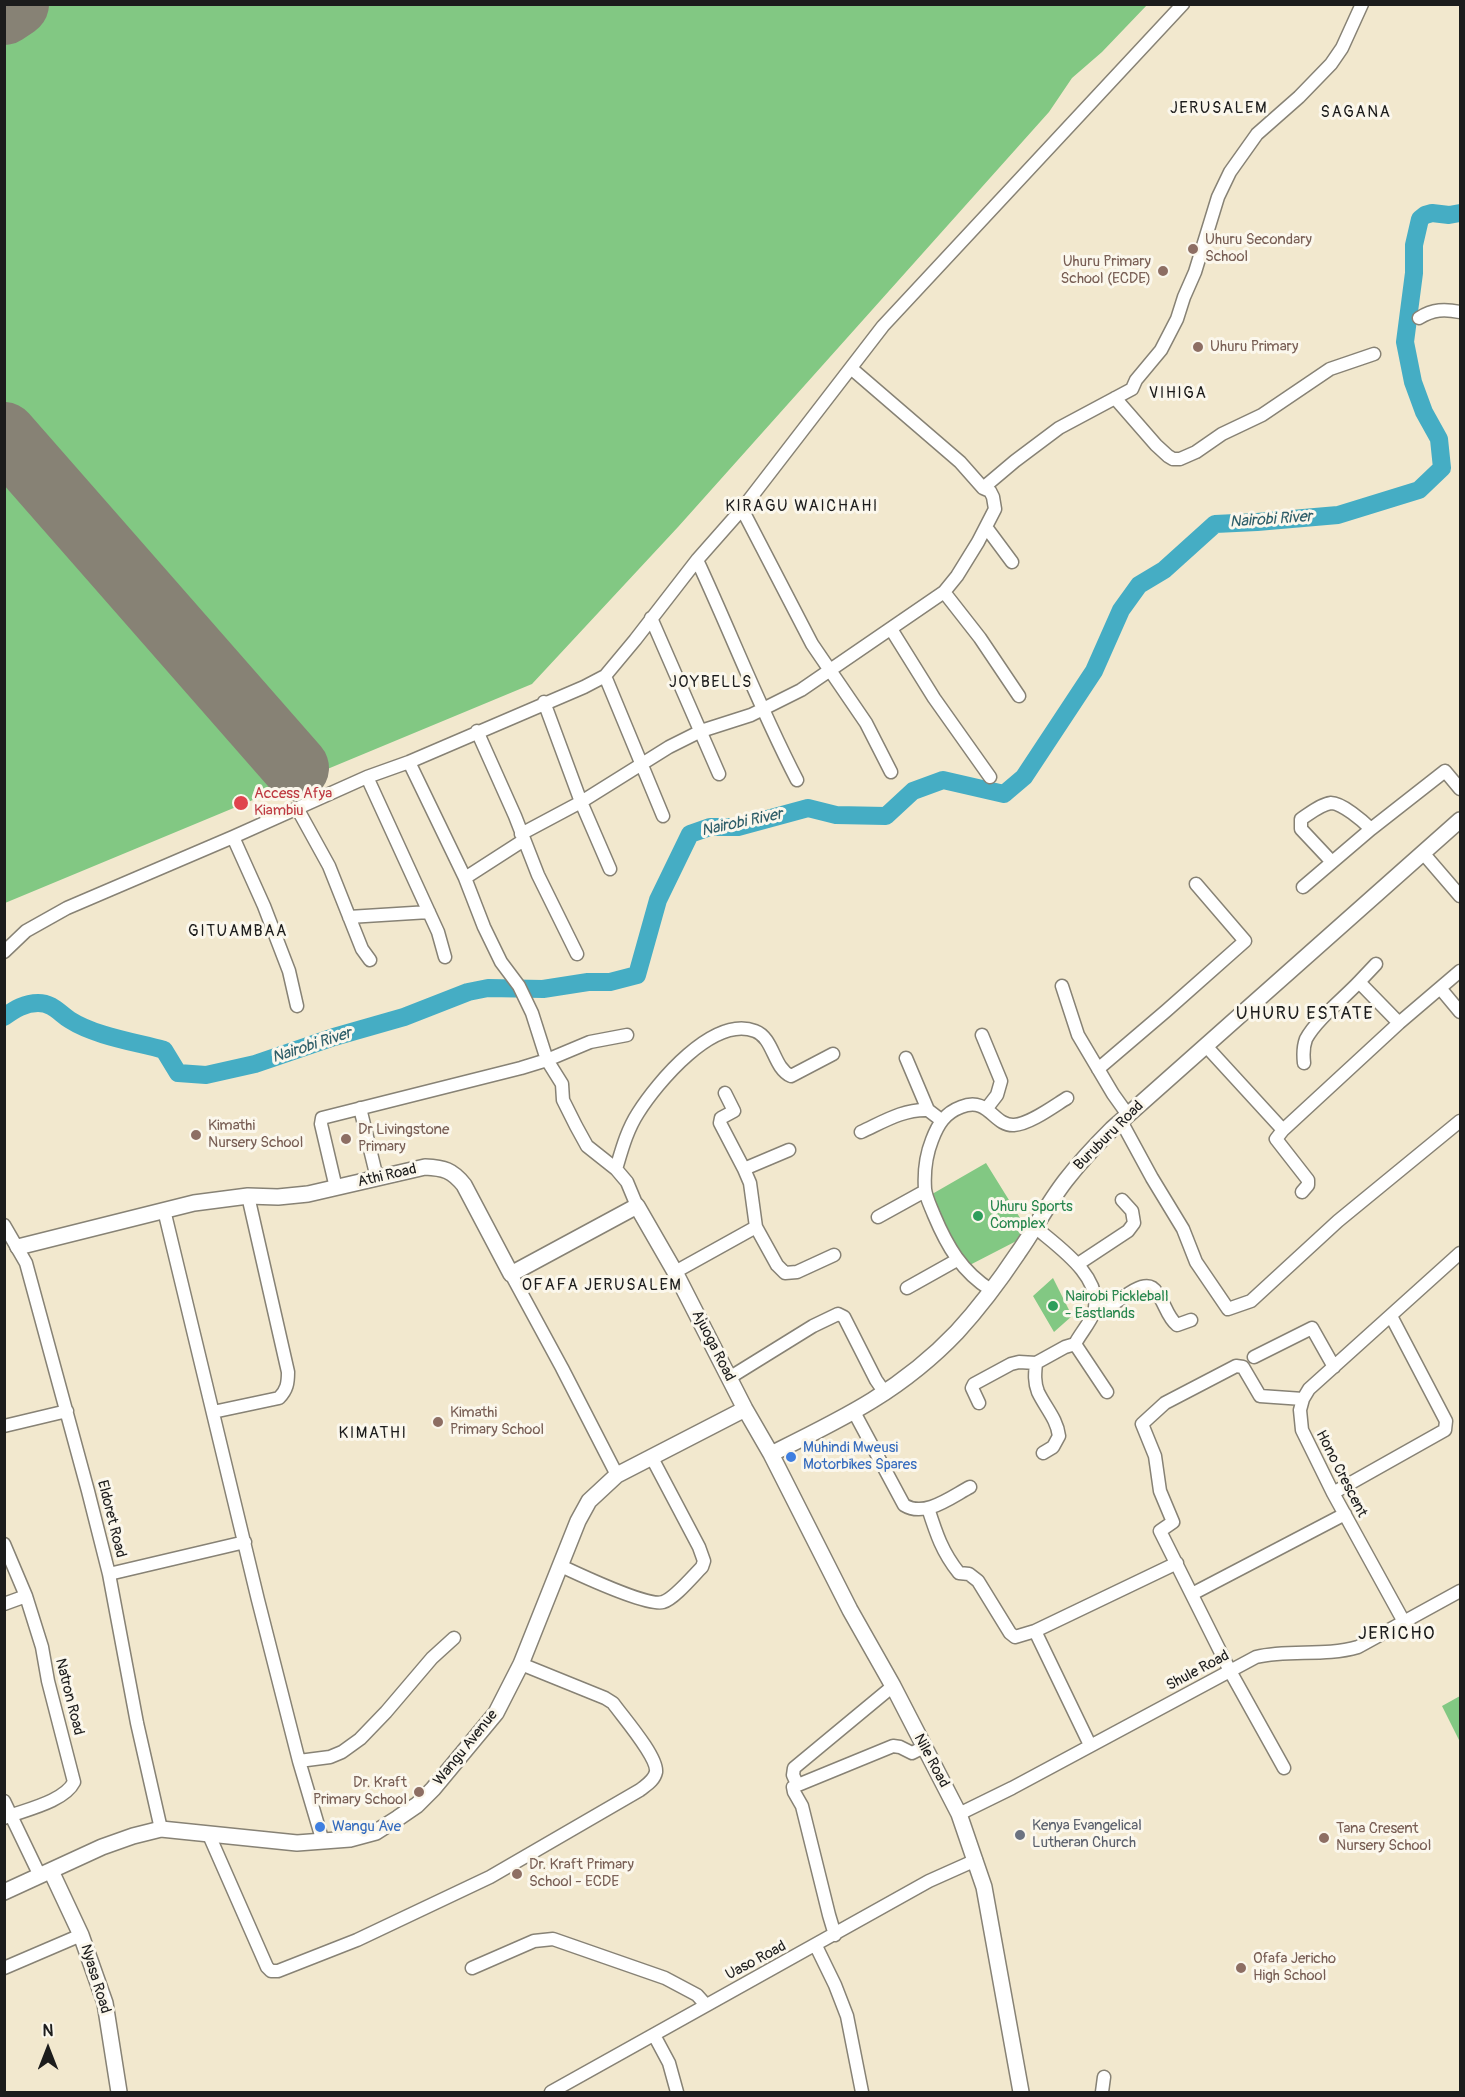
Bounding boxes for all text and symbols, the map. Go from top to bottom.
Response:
district label: JERUSALEM [1170,99,1268,119]
district label: SAGANA [1321,103,1391,123]
place label: Uhuru Secondary School [1205,231,1312,266]
marker: Uhuru Secondary School [1186,242,1200,256]
place label: Uhuru Primary School (ECDE) [1061,253,1151,288]
marker: Uhuru Primary School (ECDE) [1156,264,1170,278]
place label: Uhuru Primary [1210,338,1298,356]
marker: Uhuru Primary [1191,340,1205,354]
district label: VIHIGA [1149,384,1207,404]
district label: KIRAGU WAICHAHI [725,497,879,517]
water label: Nairobi River [1229,508,1313,532]
district label: JOYBELLS [669,673,753,693]
place label: Access Afya Kiambiu [254,785,332,820]
marker: Access Afya Kiambiu [232,794,250,812]
water label: Nairobi River [700,805,784,841]
district label: GITUAMBAA [188,922,288,942]
district label: UHURU ESTATE [1236,1003,1374,1025]
water label: Nairobi River [270,1024,354,1068]
street label: Buruburu Road [1070,1097,1148,1175]
place label: Kimathi Nursery School [208,1117,303,1152]
place label: Dr Livingstone Primary [358,1121,449,1156]
marker: Kimathi Nursery School [189,1128,203,1142]
marker: Dr Livingstone Primary [339,1132,353,1146]
street label: Athi Road [356,1160,418,1192]
place label: Uhuru Sports Complex [990,1198,1073,1233]
marker: Uhuru Sports Complex [971,1209,985,1223]
district label: OFAFA JERUSALEM [522,1276,682,1296]
place label: Nairobi Pickleball - Eastlands [1065,1288,1168,1323]
marker: Nairobi Pickleball - Eastlands [1046,1299,1060,1313]
street label: Ajuoga Road [687,1307,739,1385]
place label: Kimathi Primary School [450,1404,544,1439]
marker: Kimathi Primary School [431,1415,445,1429]
district label: KIMATHI [339,1424,407,1444]
street label: Hono Crescent [1311,1428,1371,1520]
place label: Muhindi Mweusi Motorbikes Spares [803,1439,917,1474]
marker: Muhindi Mweusi Motorbikes Spares [784,1450,798,1464]
street label: Eldoret Road [93,1478,129,1560]
district label: JERICHO [1358,1623,1436,1645]
street label: Shule Road [1163,1647,1233,1695]
street label: Natron Road [51,1657,87,1737]
street label: Wangu Avenue [430,1706,502,1790]
street label: Nile Road [909,1731,953,1791]
place label: Dr. Kraft Primary School [313,1774,407,1809]
marker: Dr. Kraft Primary School [412,1785,426,1799]
place label: Kenya Evangelical Lutheran Church [1032,1817,1142,1852]
place label: Wangu Ave [332,1818,401,1836]
marker: Wangu Ave [313,1820,327,1834]
place label: Tana Cresent Nursery School [1336,1820,1431,1855]
marker: Kenya Evangelical Lutheran Church [1013,1828,1027,1842]
marker: Tana Cresent Nursery School [1317,1831,1331,1845]
place label: Dr. Kraft Primary School - ECDE [529,1856,634,1891]
marker: Dr. Kraft Primary School - ECDE [510,1867,524,1881]
street label: Uaso Road [723,1938,789,1984]
street label: Nyasa Road [76,1942,114,2016]
place label: Ofafa Jericho High School [1253,1950,1336,1985]
marker: Ofafa Jericho High School [1234,1961,1248,1975]
north arrow [18,2019,78,2079]
text: N [43,2021,53,2041]

